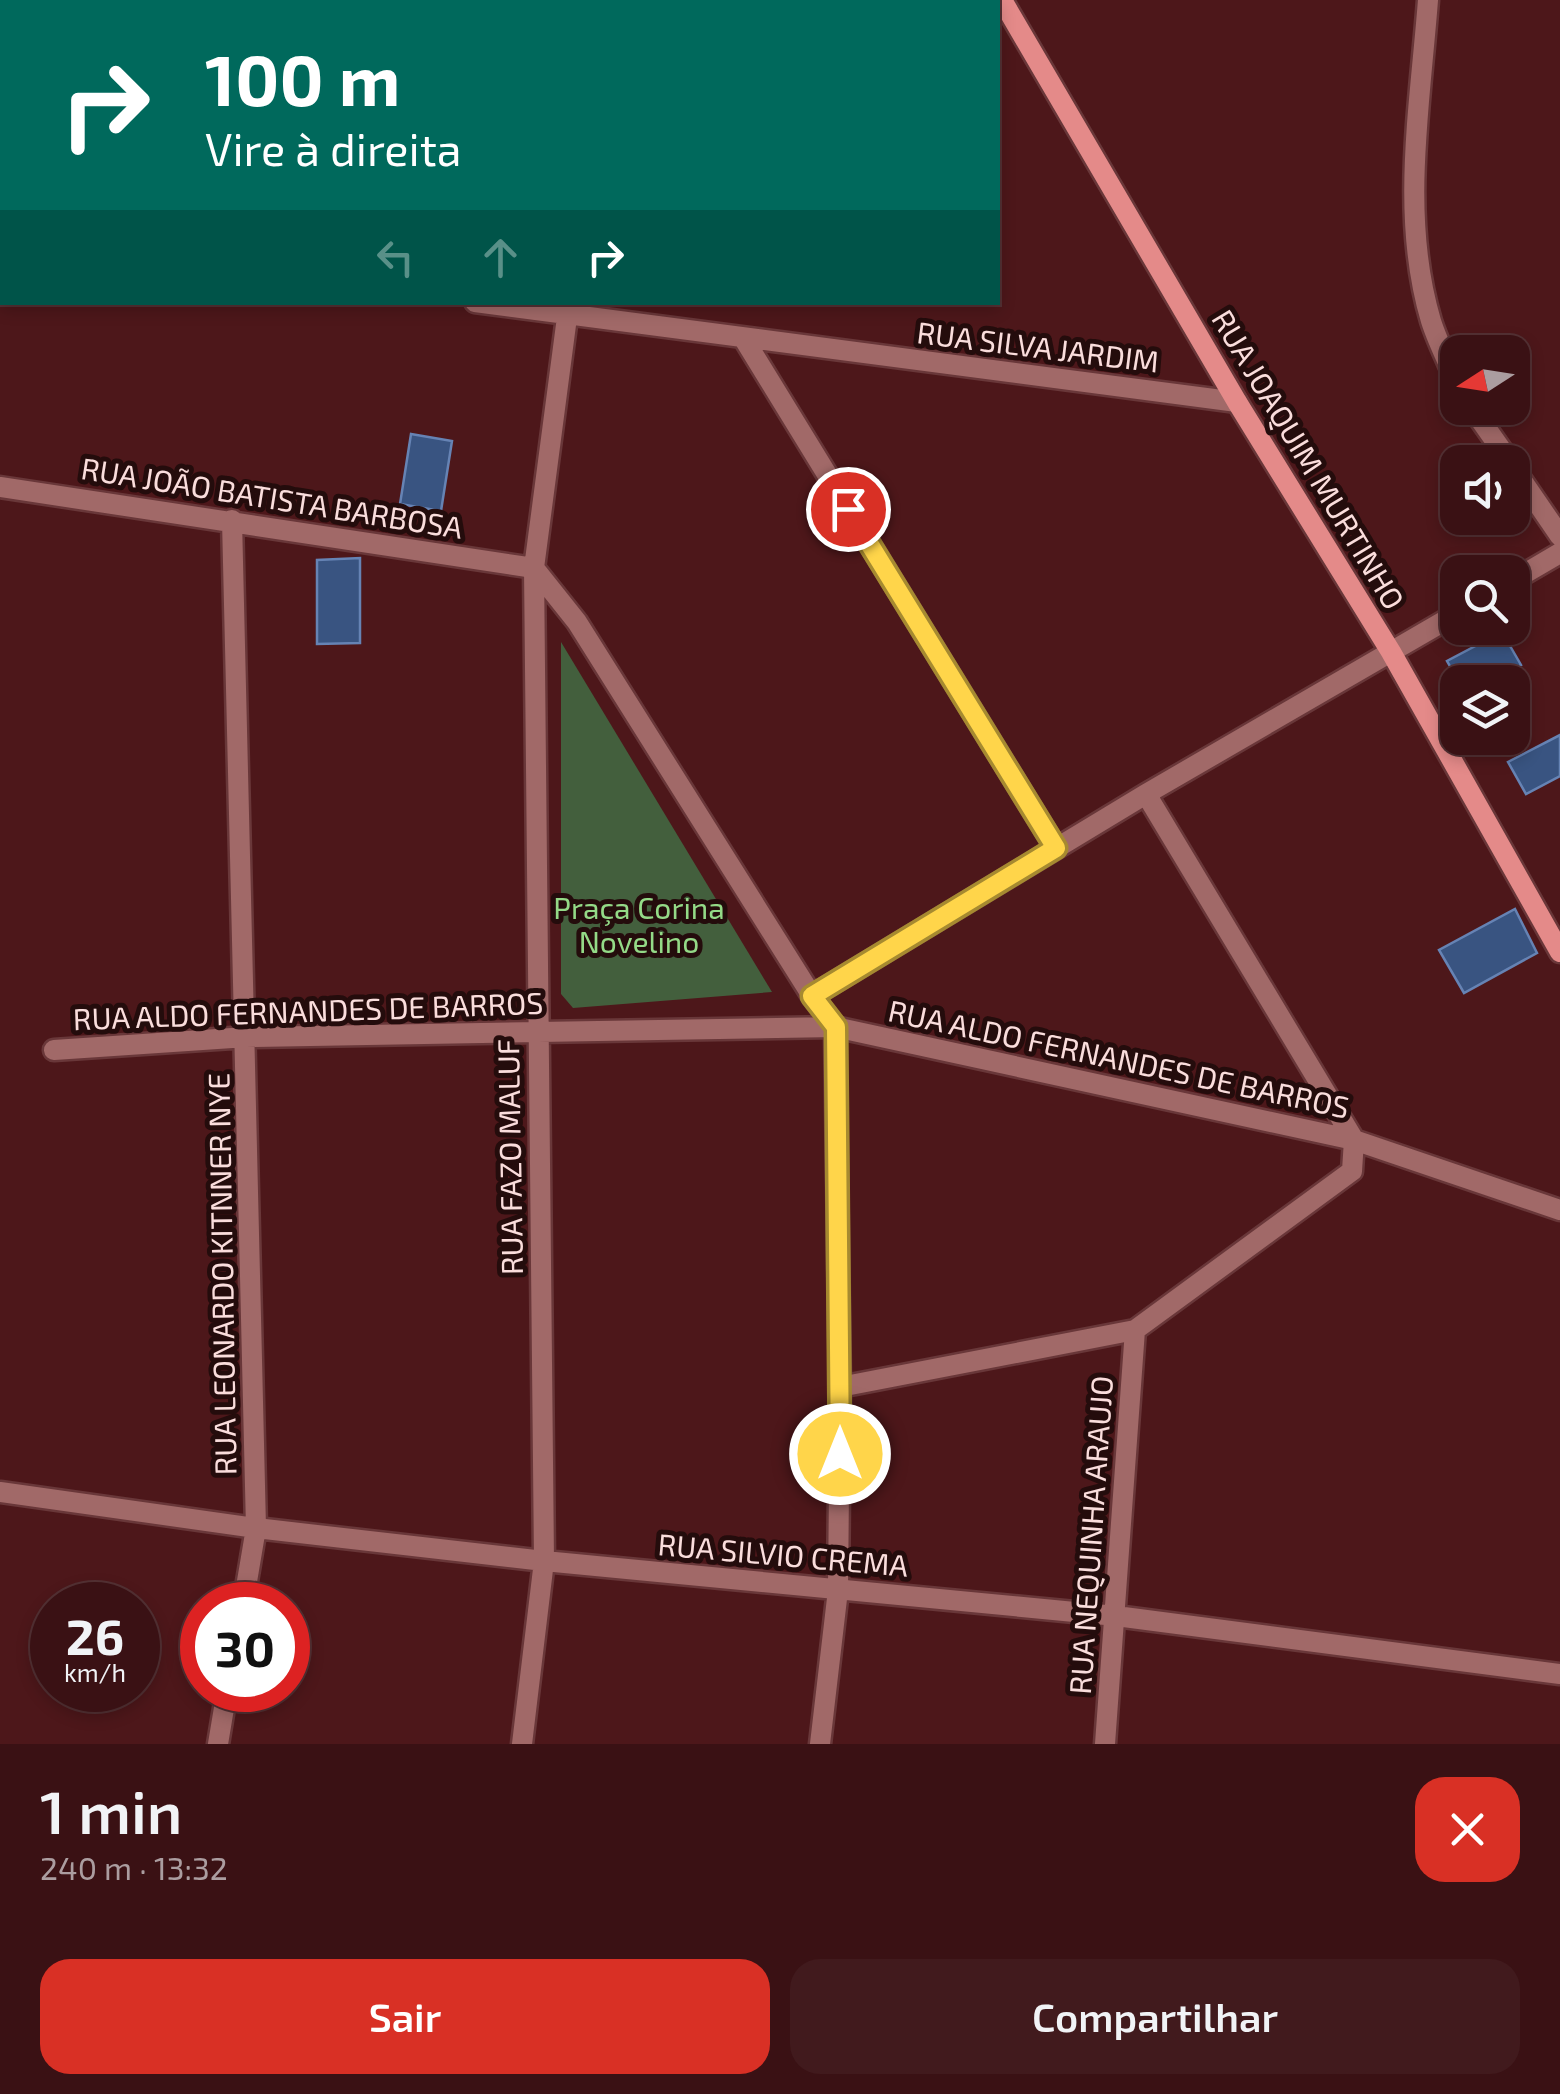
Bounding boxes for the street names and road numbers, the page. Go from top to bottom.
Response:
street label: RUA JOAQUIM MURTINHO [1205,303,1413,615]
street label: RUA SILVA JARDIM [915,313,1161,379]
street label: RUA JOÃO BATISTA BARBOSA [79,449,466,545]
street label: RUA ALDO FERNANDES DE BARROS [72,984,544,1036]
street label: RUA ALDO FERNANDES DE BARROS [885,991,1353,1125]
street label: RUA FAZO MALUF [489,1039,529,1275]
street label: RUA LEONARDO KITNNER NYE [199,1073,243,1475]
street label: RUA NEQUINHA ARAUJO [1061,1375,1119,1695]
street label: RUA SILVIO CREMA [656,1525,910,1583]

